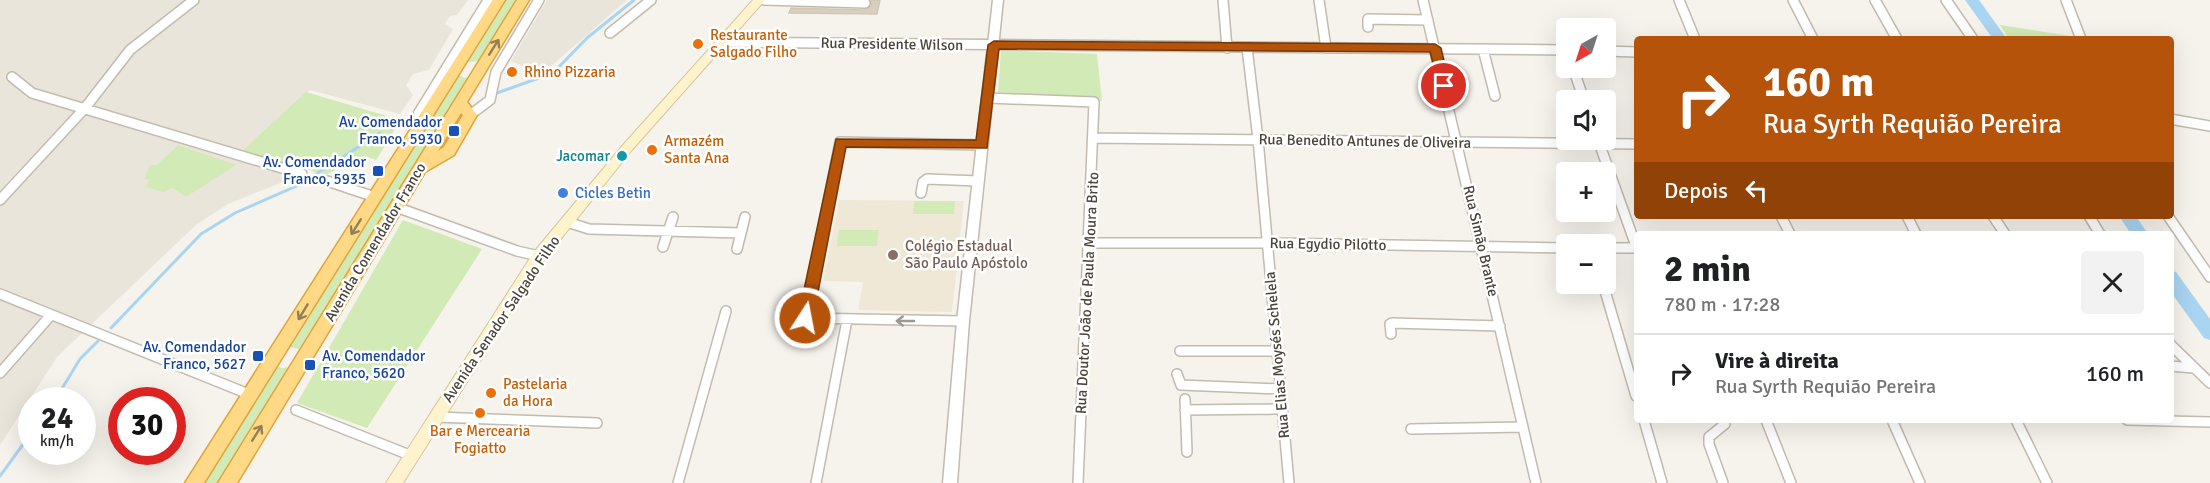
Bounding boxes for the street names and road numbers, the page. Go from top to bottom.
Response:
street label: Rua Presidente Wilson [820,34,964,54]
street label: Rua Benedito Antunes de Oliveira [1259,130,1471,152]
street label: Avenida Comendador Franco [320,159,430,325]
street label: Rua Doutor João de Paula Moura Brito [1072,171,1102,415]
street label: Rua Simão Brante [1459,184,1503,298]
street label: Avenida Senador Salgado Filho [438,232,564,406]
street label: Rua Egydio Pilotto [1270,234,1387,254]
street label: Rua Elias Moysés Schelela [1261,271,1293,439]

